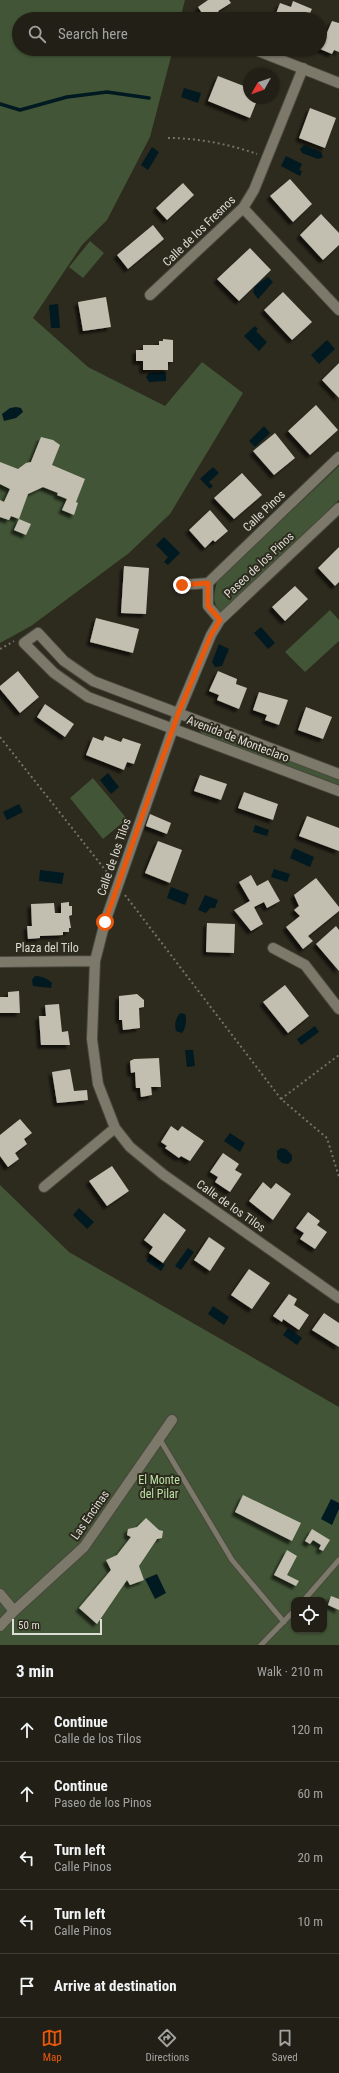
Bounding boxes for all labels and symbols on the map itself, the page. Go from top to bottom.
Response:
north arrow [243,68,279,104]
street label: Calle de los Fresnos [160,193,238,269]
street label: Calle Pinos [240,488,288,534]
street label: Paseo de los Pinos [221,529,297,601]
route end [173,576,191,594]
street label: Avenida de Monteclaro [185,713,291,765]
street label: Calle de los Tilos [94,817,134,897]
route start [96,913,114,931]
street label: Plaza del Tilo [15,941,79,955]
street label: Calle de los Tilos [194,1177,268,1235]
park label: El Monte del Pilar [138,1473,180,1501]
street label: Las Encinas [68,1488,112,1542]
scale bar [12,1617,102,1636]

